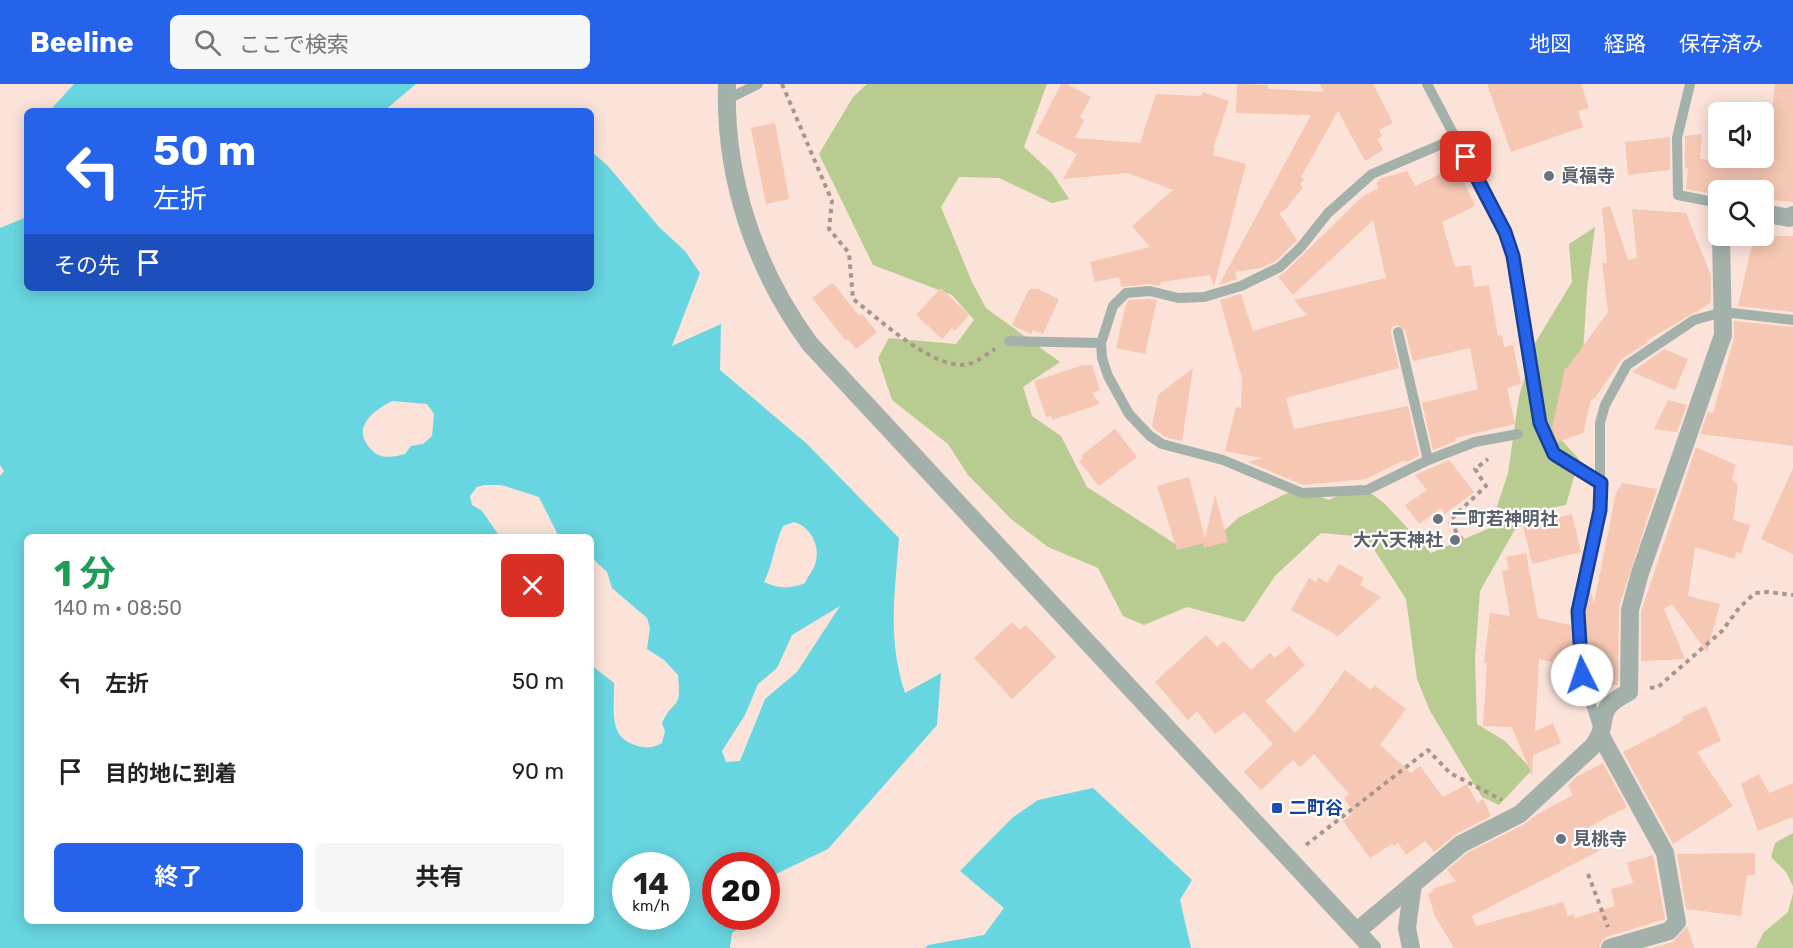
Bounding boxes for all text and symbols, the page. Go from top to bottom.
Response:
search box [170,15,590,69]
text: Beeline [30,26,134,59]
icon: search [191,26,224,59]
text: ここで検索 [239,31,349,58]
text: 地図 [1529,31,1571,56]
text: 経路 [1604,31,1646,56]
text: 保存済み [1679,31,1763,56]
map controls [1708,102,1774,246]
button: sound [1708,102,1774,168]
text: 50 m [153,126,256,176]
pin [1440,131,1491,182]
icon: left [54,132,132,210]
icon: arrive [1449,140,1482,173]
place label: 眞福寺 [1561,165,1615,187]
marker: 眞福寺 [1542,169,1556,183]
button: search [1708,180,1774,246]
text: 左折 [153,183,207,215]
icon: arrive [132,246,165,279]
text: その先 [54,252,120,279]
place label: 二町若神明社 [1450,508,1558,530]
marker: 二町若神明社 [1431,512,1445,526]
place label: 大六天神社 [1353,529,1443,551]
marker: 大六天神社 [1448,533,1462,547]
text: 1 分 [54,552,116,595]
button: close [501,554,564,617]
text: 140 m · 08:50 [54,596,182,620]
position arrow [1550,643,1614,707]
icon: left [54,665,87,698]
text: 50 m [512,668,564,695]
text: 左折 [105,670,149,697]
icon: arrive [54,755,87,788]
text: 90 m [512,758,564,785]
text: 目的地に到着 [105,760,237,787]
place label: 二町谷 [1289,797,1343,819]
marker: 二町谷 [1270,801,1284,815]
place label: 見桃寺 [1573,828,1627,850]
marker: 見桃寺 [1554,832,1568,846]
button: 終了 [54,843,303,912]
button: 共有 [315,843,564,912]
speed limit sign: 20 [702,852,780,930]
text: 14 [633,866,669,902]
text: km/h [632,897,670,915]

